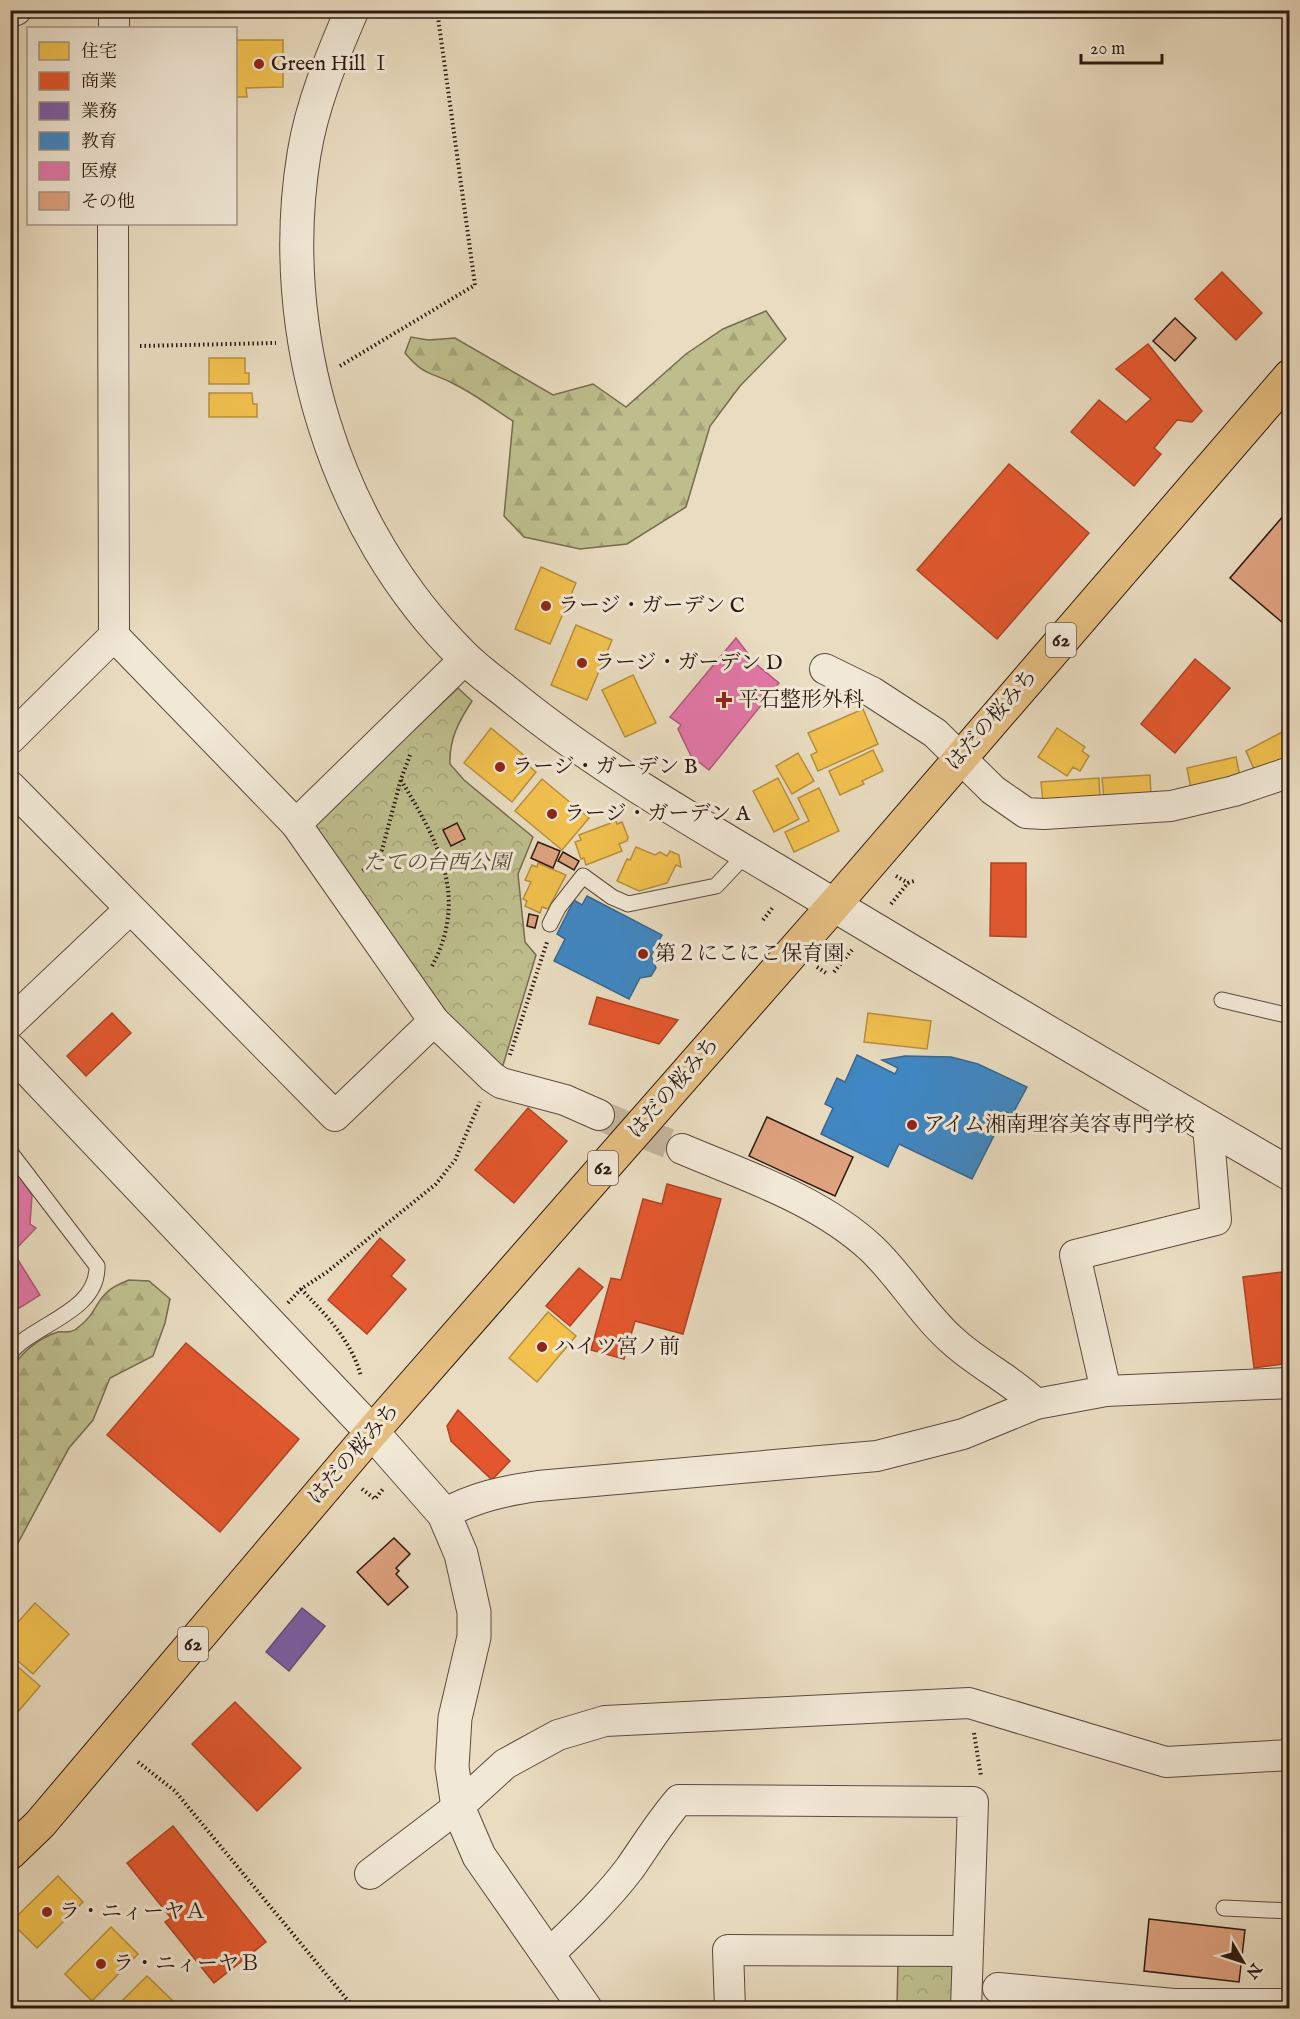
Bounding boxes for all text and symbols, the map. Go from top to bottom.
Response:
legend [27,27,237,225]
scale bar [1081,27,1162,65]
text: 20 m [1090,38,1125,61]
text: 住宅 [81,41,117,64]
place label: Green Hill Ⅰ [271,51,391,78]
marker: Green Hill Ⅰ [252,57,266,71]
text: 商業 [81,71,117,94]
text: 業務 [81,101,117,124]
text: 教育 [81,131,117,154]
text: 医療 [81,161,117,184]
text: その他 [81,191,135,214]
place label: ラージ・ガーデン C [558,593,745,620]
marker: ラージ・ガーデン C [539,599,553,613]
road number: 62 [1046,623,1076,657]
place label: ラージ・ガーデン D [594,650,783,677]
marker: ラージ・ガーデン D [575,656,589,670]
street label: はだの桜みち [940,664,1044,776]
place label: 平石整形外科 [738,687,864,714]
marker: 平石整形外科 [715,691,733,709]
place label: ラージ・ガーデン B [512,754,698,781]
marker: ラージ・ガーデン B [493,760,507,774]
place label: ラージ・ガーデン A [564,801,751,828]
marker: ラージ・ガーデン A [545,807,559,821]
park label: たての台西公園 [364,850,513,877]
place label: 第２にこにこ保育園 [655,941,844,968]
marker: 第２にこにこ保育園 [636,947,650,961]
street label: はだの桜みち [622,1032,726,1144]
place label: アイム湘南理容美容専門学校 [924,1112,1195,1139]
marker: アイム湘南理容美容専門学校 [905,1118,919,1132]
road number: 62 [588,1151,618,1185]
place label: ハイツ宮ノ前 [554,1334,680,1361]
marker: ハイツ宮ノ前 [535,1340,549,1354]
street label: はだの桜みち [302,1398,406,1510]
road number: 62 [178,1627,208,1661]
place label: ラ・ニィーヤＡ [59,1899,206,1926]
marker: ラ・ニィーヤＡ [40,1905,54,1919]
north arrow [1213,1932,1273,1992]
place label: ラ・ニィーヤＢ [113,1951,260,1978]
marker: ラ・ニィーヤＢ [94,1957,108,1971]
text: N [1241,1958,1266,1982]

